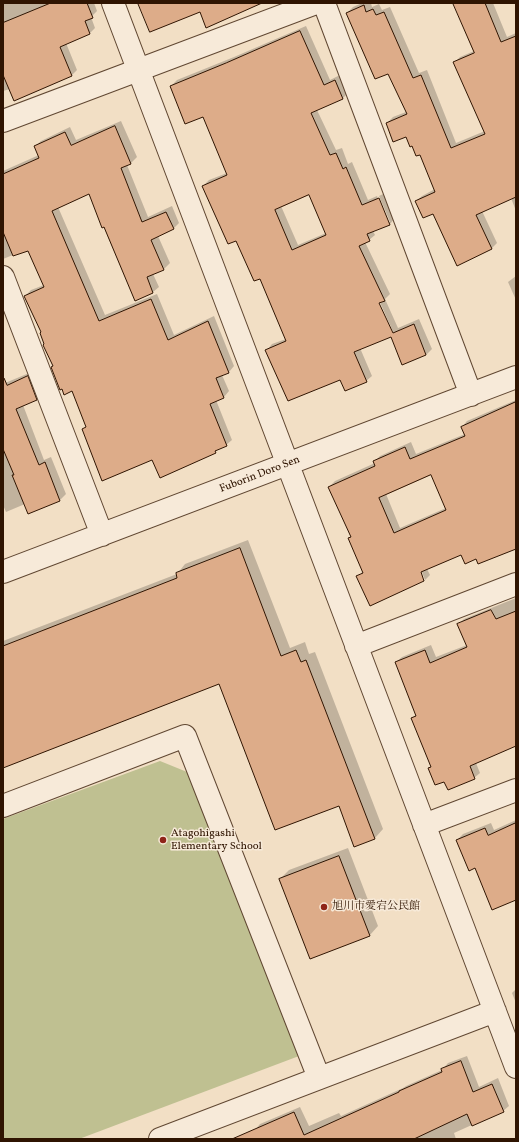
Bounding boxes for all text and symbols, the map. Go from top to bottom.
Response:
street label: Fuborin Doro Sen [218,454,302,496]
place label: Atagohigashi Elementary School [171,827,262,853]
marker: Atagohigashi Elementary School [158,835,168,845]
place label: 旭川市愛宕公民館 [332,900,420,914]
marker: 旭川市愛宕公民館 [319,902,329,912]

